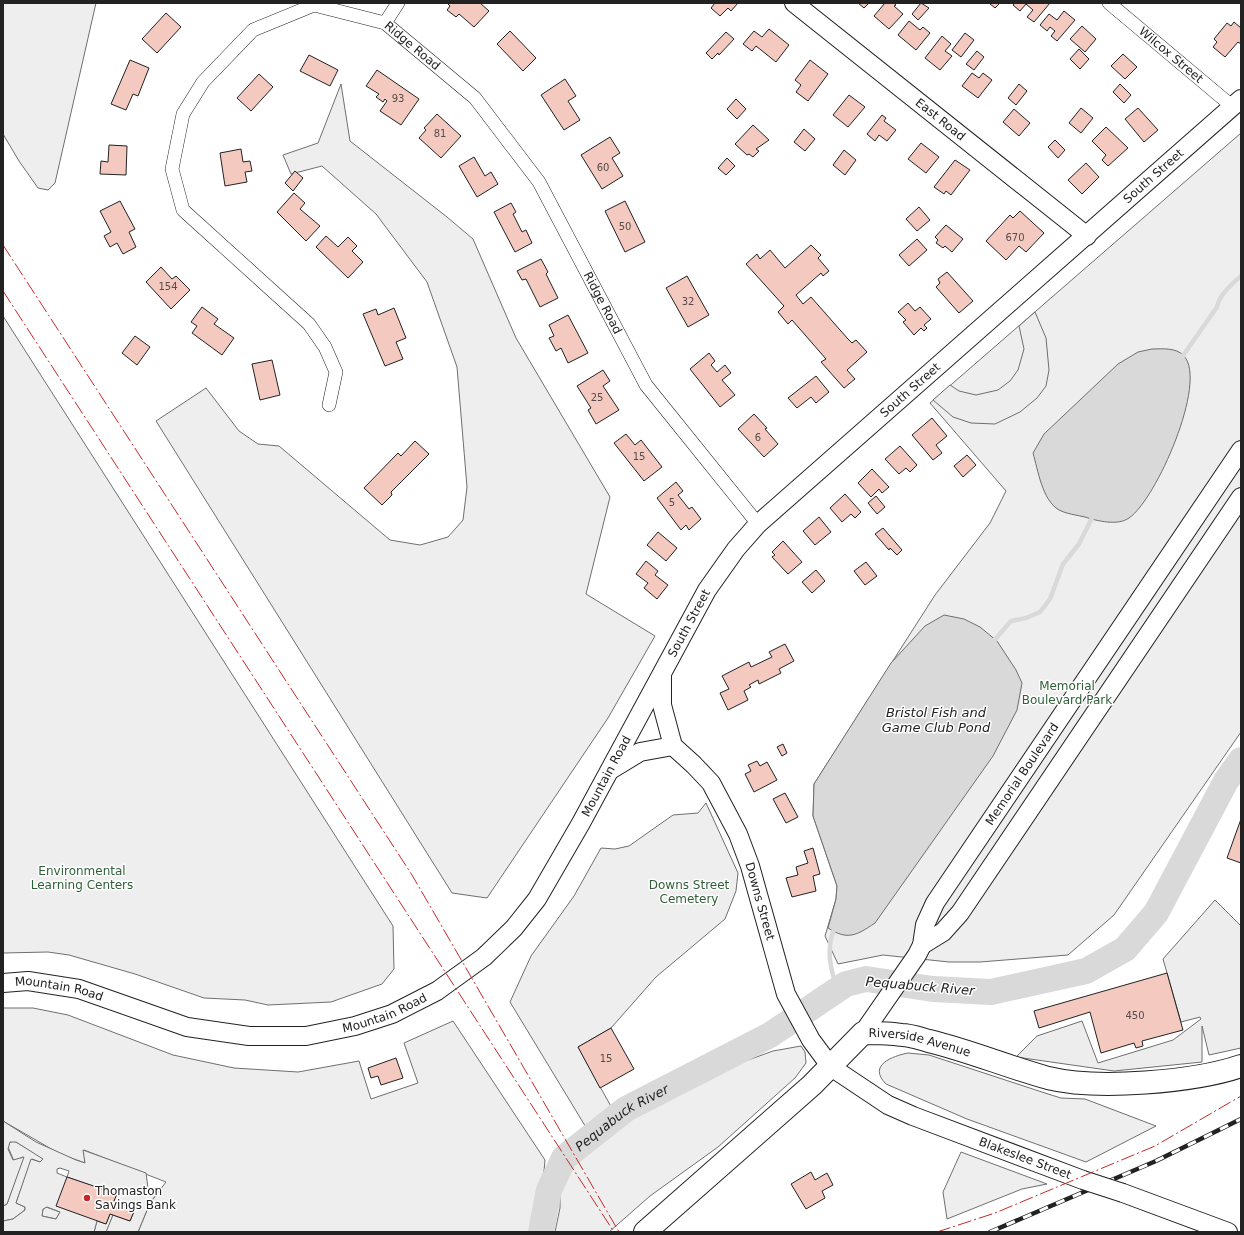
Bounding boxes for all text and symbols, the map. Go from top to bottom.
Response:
street label: Ridge Road [382,18,443,73]
street label: Wilcox Street [1136,24,1206,86]
house number: 93 [392,93,404,104]
street label: East Road [913,95,968,144]
house number: 81 [434,128,446,139]
street label: South Street [1121,146,1187,206]
house number: 60 [597,162,609,173]
house number: 50 [619,221,631,232]
house number: 670 [1005,232,1025,243]
street label: Ridge Road [581,269,625,336]
house number: 154 [158,281,178,292]
house number: 32 [682,296,694,307]
street label: South Street [877,360,943,420]
house number: 25 [591,392,603,403]
house number: 6 [755,432,761,443]
house number: 15 [633,451,645,462]
house number: 5 [669,497,675,508]
street label: South Street [665,587,713,660]
park label: Memorial Boulevard Park [1022,679,1112,707]
water label: Bristol Fish and Game Club Pond [882,705,991,735]
street label: Memorial Boulevard [983,720,1062,828]
street label: Mountain Road [579,733,634,819]
street label: Downs Street [742,861,778,942]
park label: Environmental Learning Centers [31,864,133,892]
park label: Downs Street Cemetery [649,878,730,906]
street label: Mountain Road [14,974,105,1004]
water label: Pequabuck River [865,974,977,998]
street label: Mountain Road [341,990,429,1035]
house number: 450 [1125,1010,1145,1021]
street label: Riverside Avenue [868,1026,972,1060]
house number: 15 [600,1053,612,1064]
water label: Pequabuck River [572,1080,672,1154]
street label: Blakeslee Street [977,1134,1074,1182]
place label: Thomaston Savings Bank [94,1184,176,1212]
marker: Thomaston Savings Bank [82,1193,92,1203]

